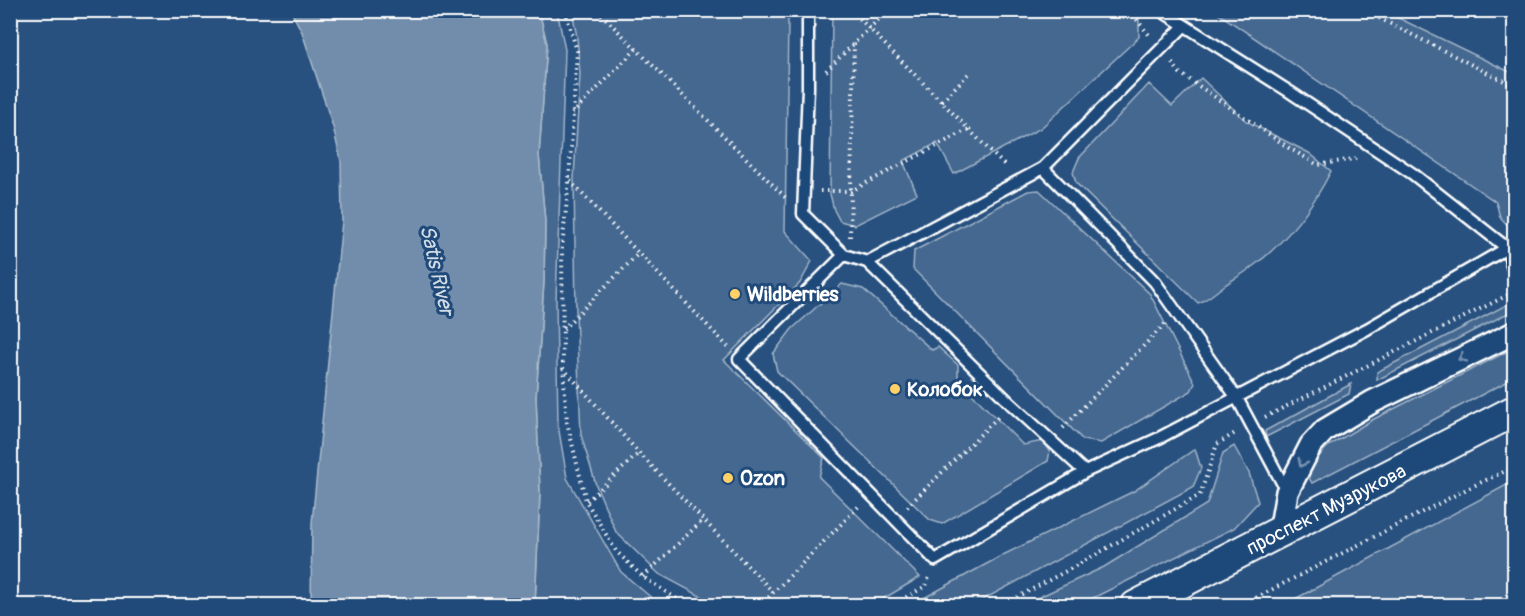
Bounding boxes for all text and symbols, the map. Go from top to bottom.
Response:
water label: Satis River [413,223,461,320]
place label: Wildberries [747,282,839,307]
marker: Wildberries [728,287,742,301]
one-way arrow [1457,351,1468,363]
place label: Колобок [907,377,983,402]
marker: Колобок [888,382,902,396]
one-way arrow [1298,456,1309,467]
street label: проспект Музрукова [1242,458,1410,561]
place label: Ozon [740,466,785,491]
marker: Ozon [721,471,735,485]

